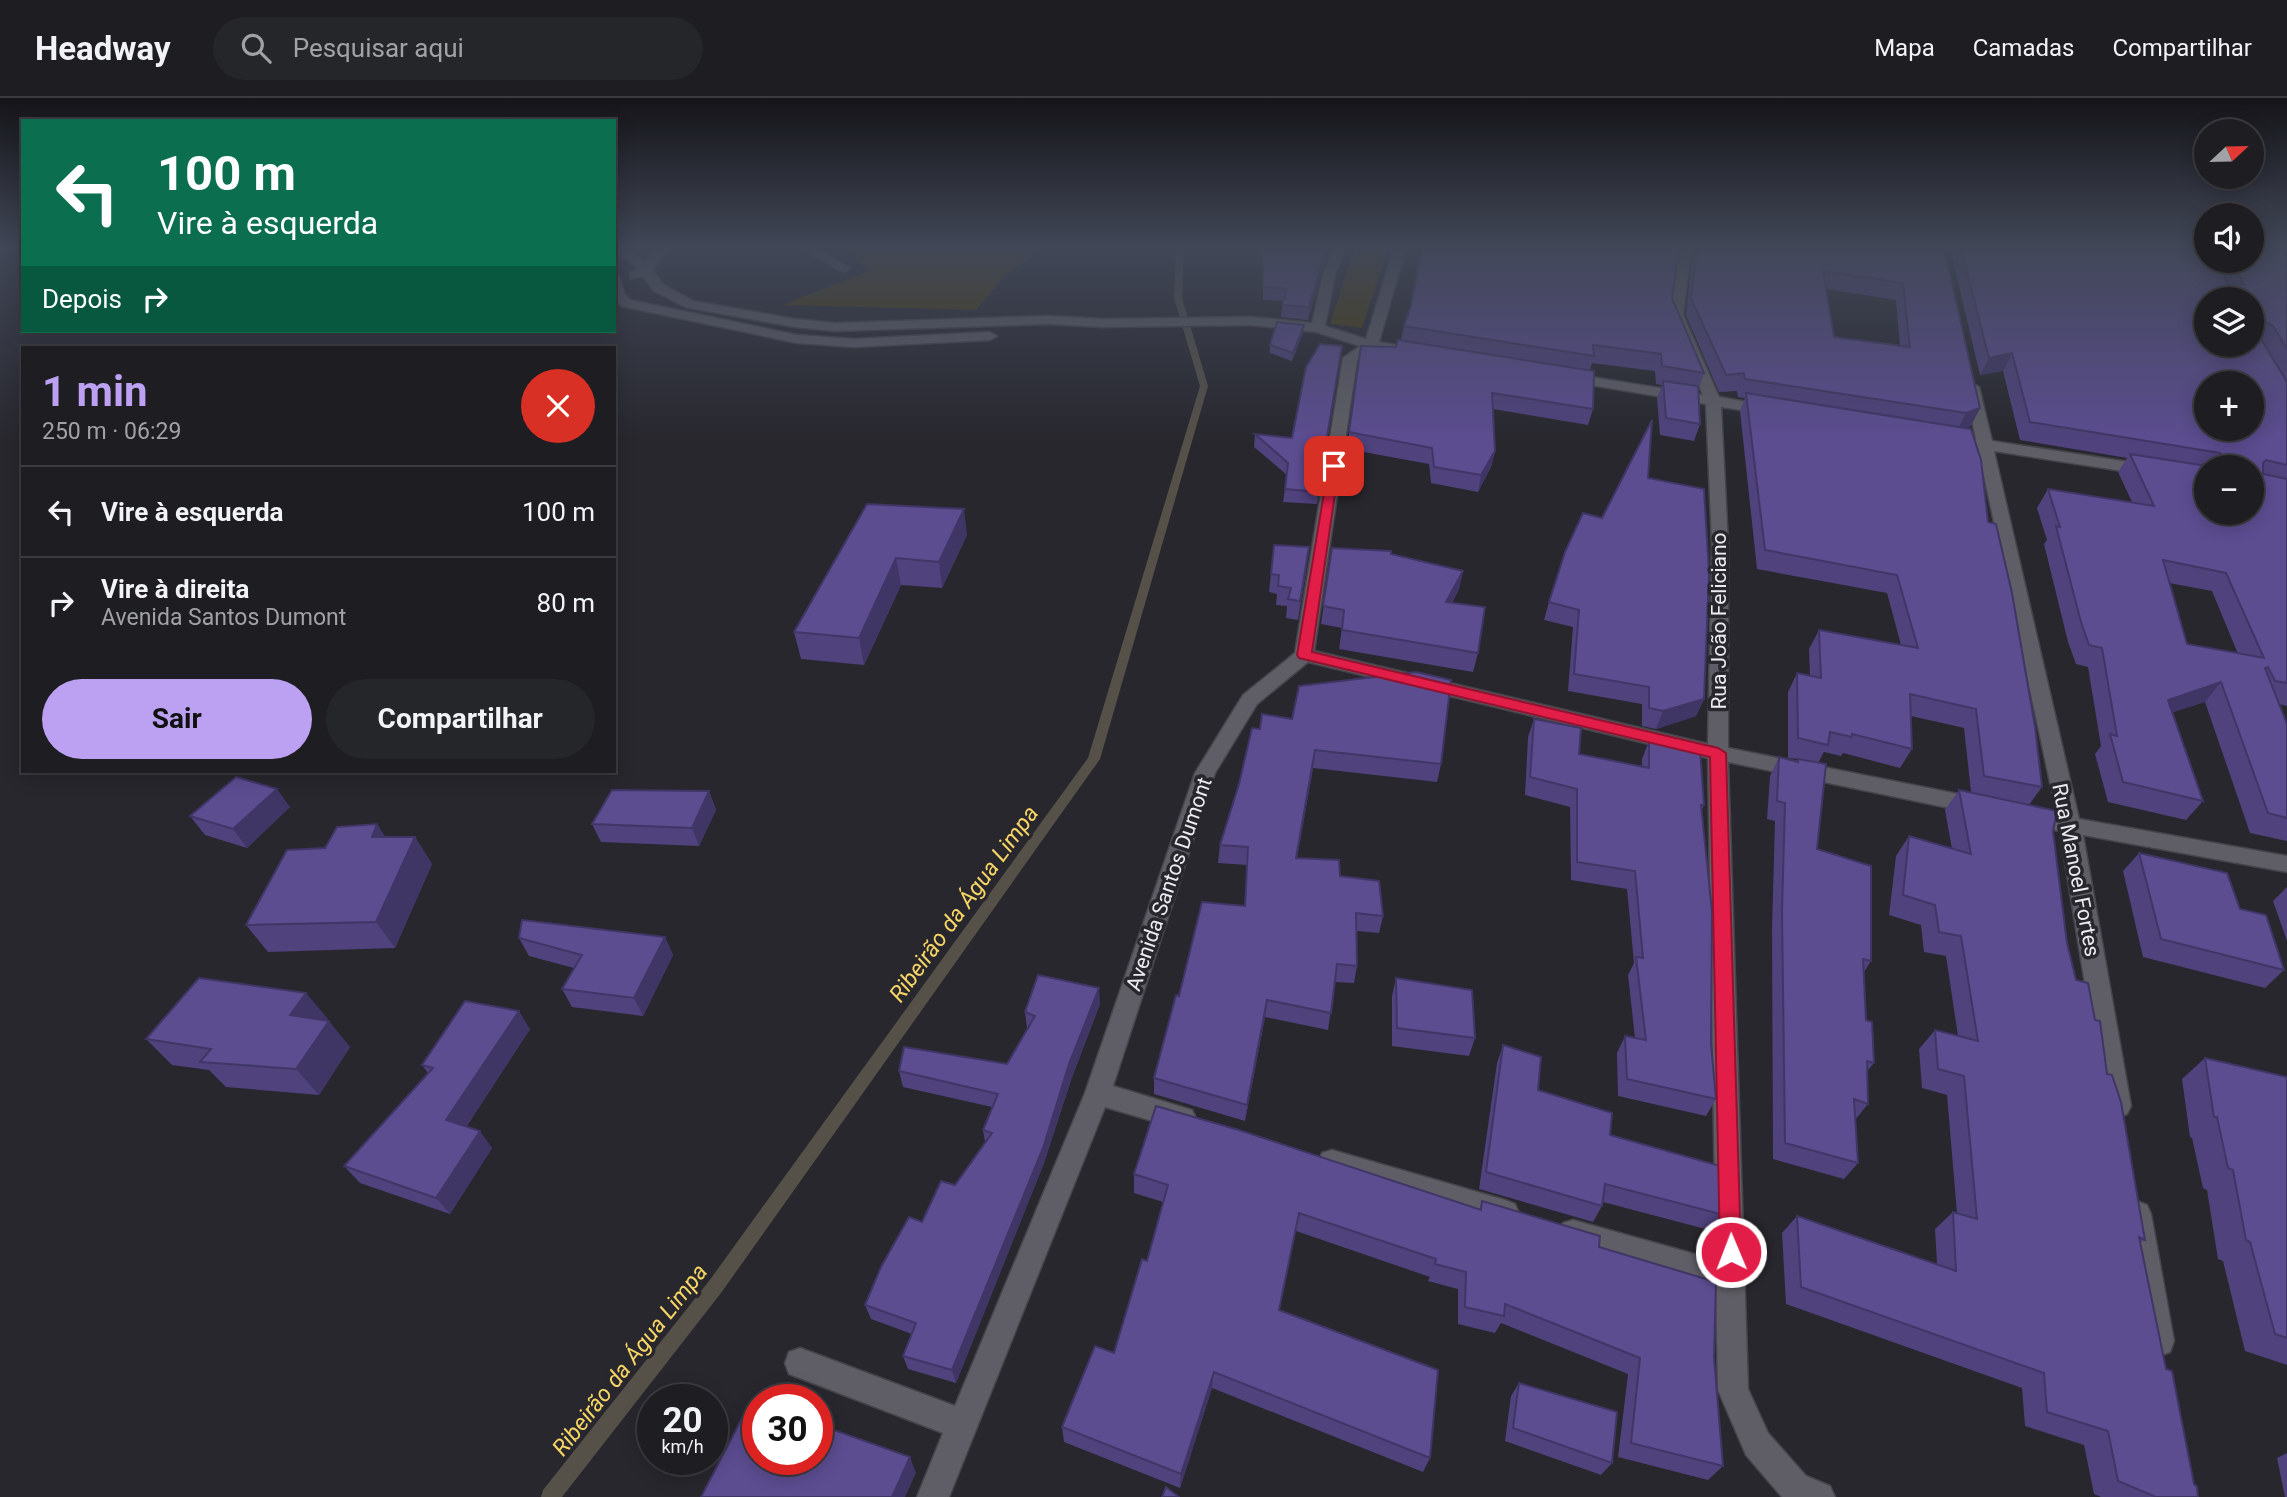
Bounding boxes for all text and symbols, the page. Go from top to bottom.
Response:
search box [213,17,703,80]
text: Headway [35,29,171,68]
icon: search [237,29,275,67]
text: Pesquisar aqui [293,33,464,63]
text: Mapa [1874,34,1935,62]
text: Camadas [1973,34,2074,62]
text: Compartilhar [2112,34,2252,62]
north arrow [2194,119,2264,189]
map controls [2194,119,2264,525]
text: 100 m [157,145,296,202]
icon: left [42,147,133,238]
button: sound [2194,203,2264,273]
text: Vire à esquerda [157,204,378,242]
icon: right [136,280,174,318]
text: Depois [42,284,122,314]
button: layers [2194,287,2264,357]
text: 1 min [42,367,148,416]
button: close [521,369,595,443]
button: + [2194,371,2264,441]
text: 250 m · 06:29 [42,418,181,445]
pin [1304,436,1364,496]
icon: arrive [1315,447,1353,485]
button: − [2194,455,2264,525]
icon: left [42,493,80,531]
text: Vire à esquerda [101,497,284,527]
text: 100 m [522,497,595,527]
street label: Rua João Feliciano [1707,532,1731,710]
text: Vire à direita [101,574,249,604]
icon: right [42,584,80,622]
text: 80 m [537,588,595,618]
text: Avenida Santos Dumont [101,604,346,631]
button: Sair [42,679,312,759]
button: Compartilhar [326,679,595,759]
street label: Avenida Santos Dumont [1121,774,1217,994]
street label: Rua Manoel Fortes [2047,781,2105,959]
water label: Ribeirão da Água Limpa [883,800,1044,1007]
position arrow [1694,1215,1768,1289]
water label: Ribeirão da Água Limpa [546,1258,713,1461]
speed limit sign: 30 [742,1384,833,1475]
text: 20 [662,1400,703,1441]
text: km/h [661,1436,704,1457]

